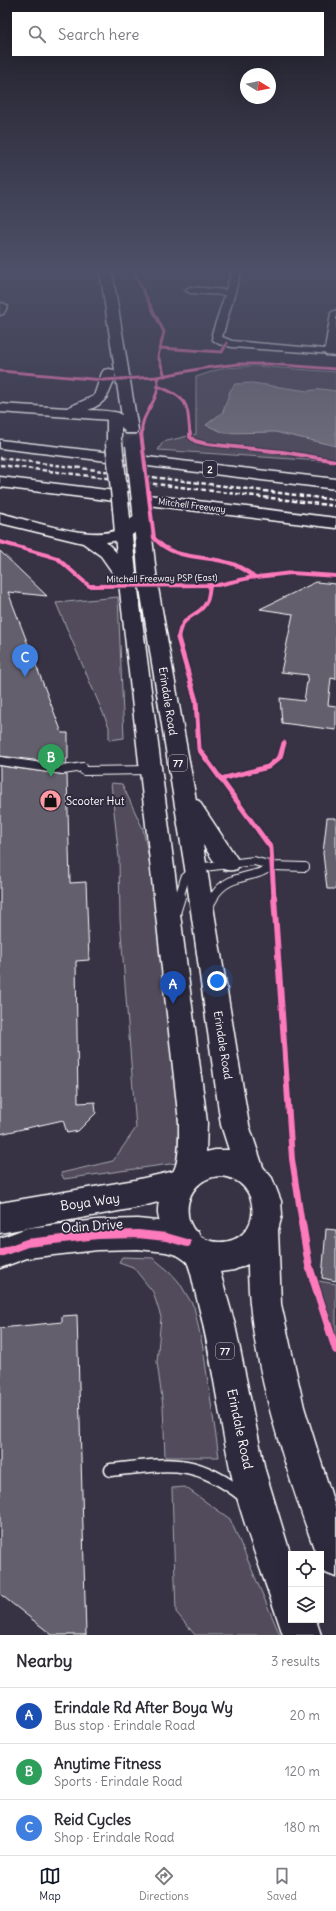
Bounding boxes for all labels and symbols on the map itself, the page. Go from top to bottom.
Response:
north arrow [240,68,276,104]
road number: 2 [203,461,217,477]
street label: Mitchell Freeway [157,495,227,515]
street label: Mitchell Freeway PSP (East) [106,572,218,584]
pin: C [12,644,38,677]
street label: Erindale Road [156,666,180,737]
pin: B [38,744,64,777]
road number: 77 [169,755,187,771]
shop icon: Scooter Hut [38,788,64,814]
place label: Scooter Hut [66,794,125,808]
pin: A [160,971,186,1004]
your location [207,971,227,991]
street label: Erindale Road [211,1010,235,1081]
street label: Boya Way [59,1189,121,1215]
street label: Odin Drive [60,1215,124,1237]
road number: 77 [216,1343,234,1359]
street label: Erindale Road [223,1387,257,1471]

